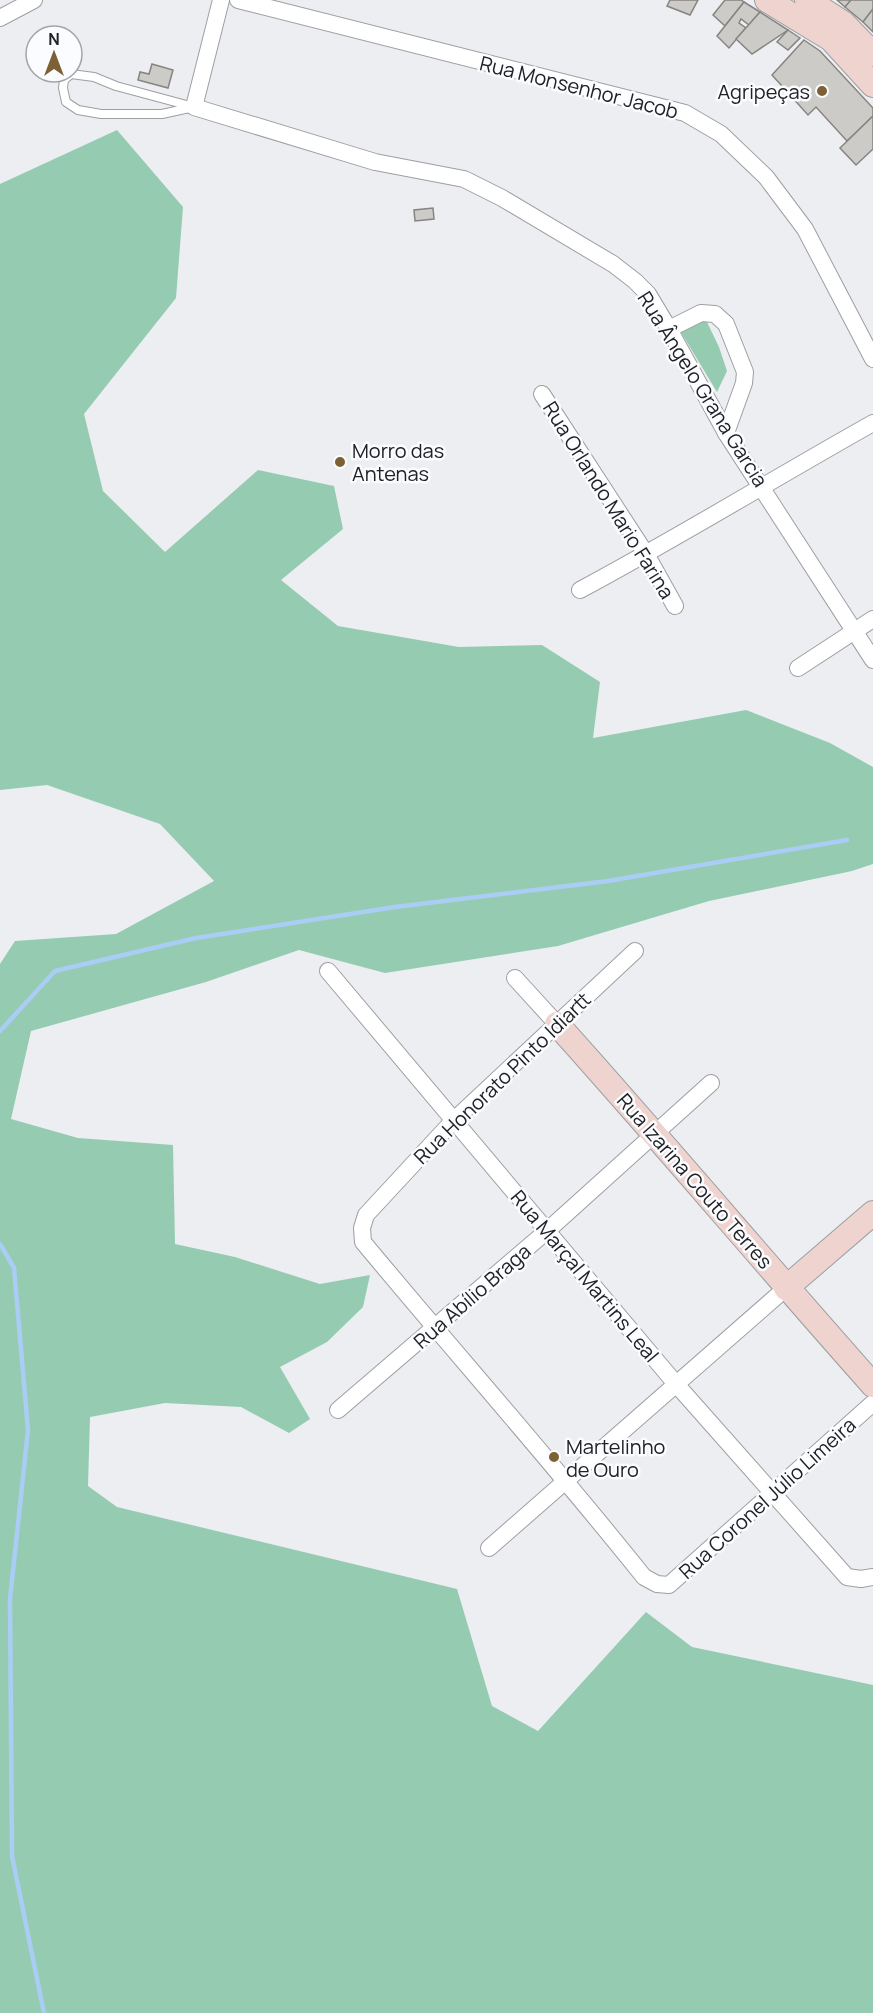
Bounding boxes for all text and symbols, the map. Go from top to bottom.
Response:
north arrow [24,24,84,84]
text: N [48,28,60,50]
street label: Rua Monsenhor Jacob [477,49,681,125]
place label: Agripeças [717,78,810,105]
marker: Agripeças [815,84,829,98]
street label: Rua Ângelo Grana Garcia [632,286,774,492]
street label: Rua Orlando Mario Farina [537,396,681,604]
place label: Morro das Antenas [352,437,444,487]
marker: Morro das Antenas [333,455,347,469]
street label: Rua Honorato Pinto Idiartt [408,986,597,1170]
street label: Rua Izarina Couto Terres [611,1088,779,1274]
street label: Rua Marçal Martins Leal [505,1184,665,1368]
street label: Rua Abílio Braga [408,1238,536,1354]
street label: Rua Coronel Júlio Limeira [673,1411,861,1585]
place label: Martelinho de Ouro [566,1433,666,1483]
marker: Martelinho de Ouro [547,1450,561,1464]

